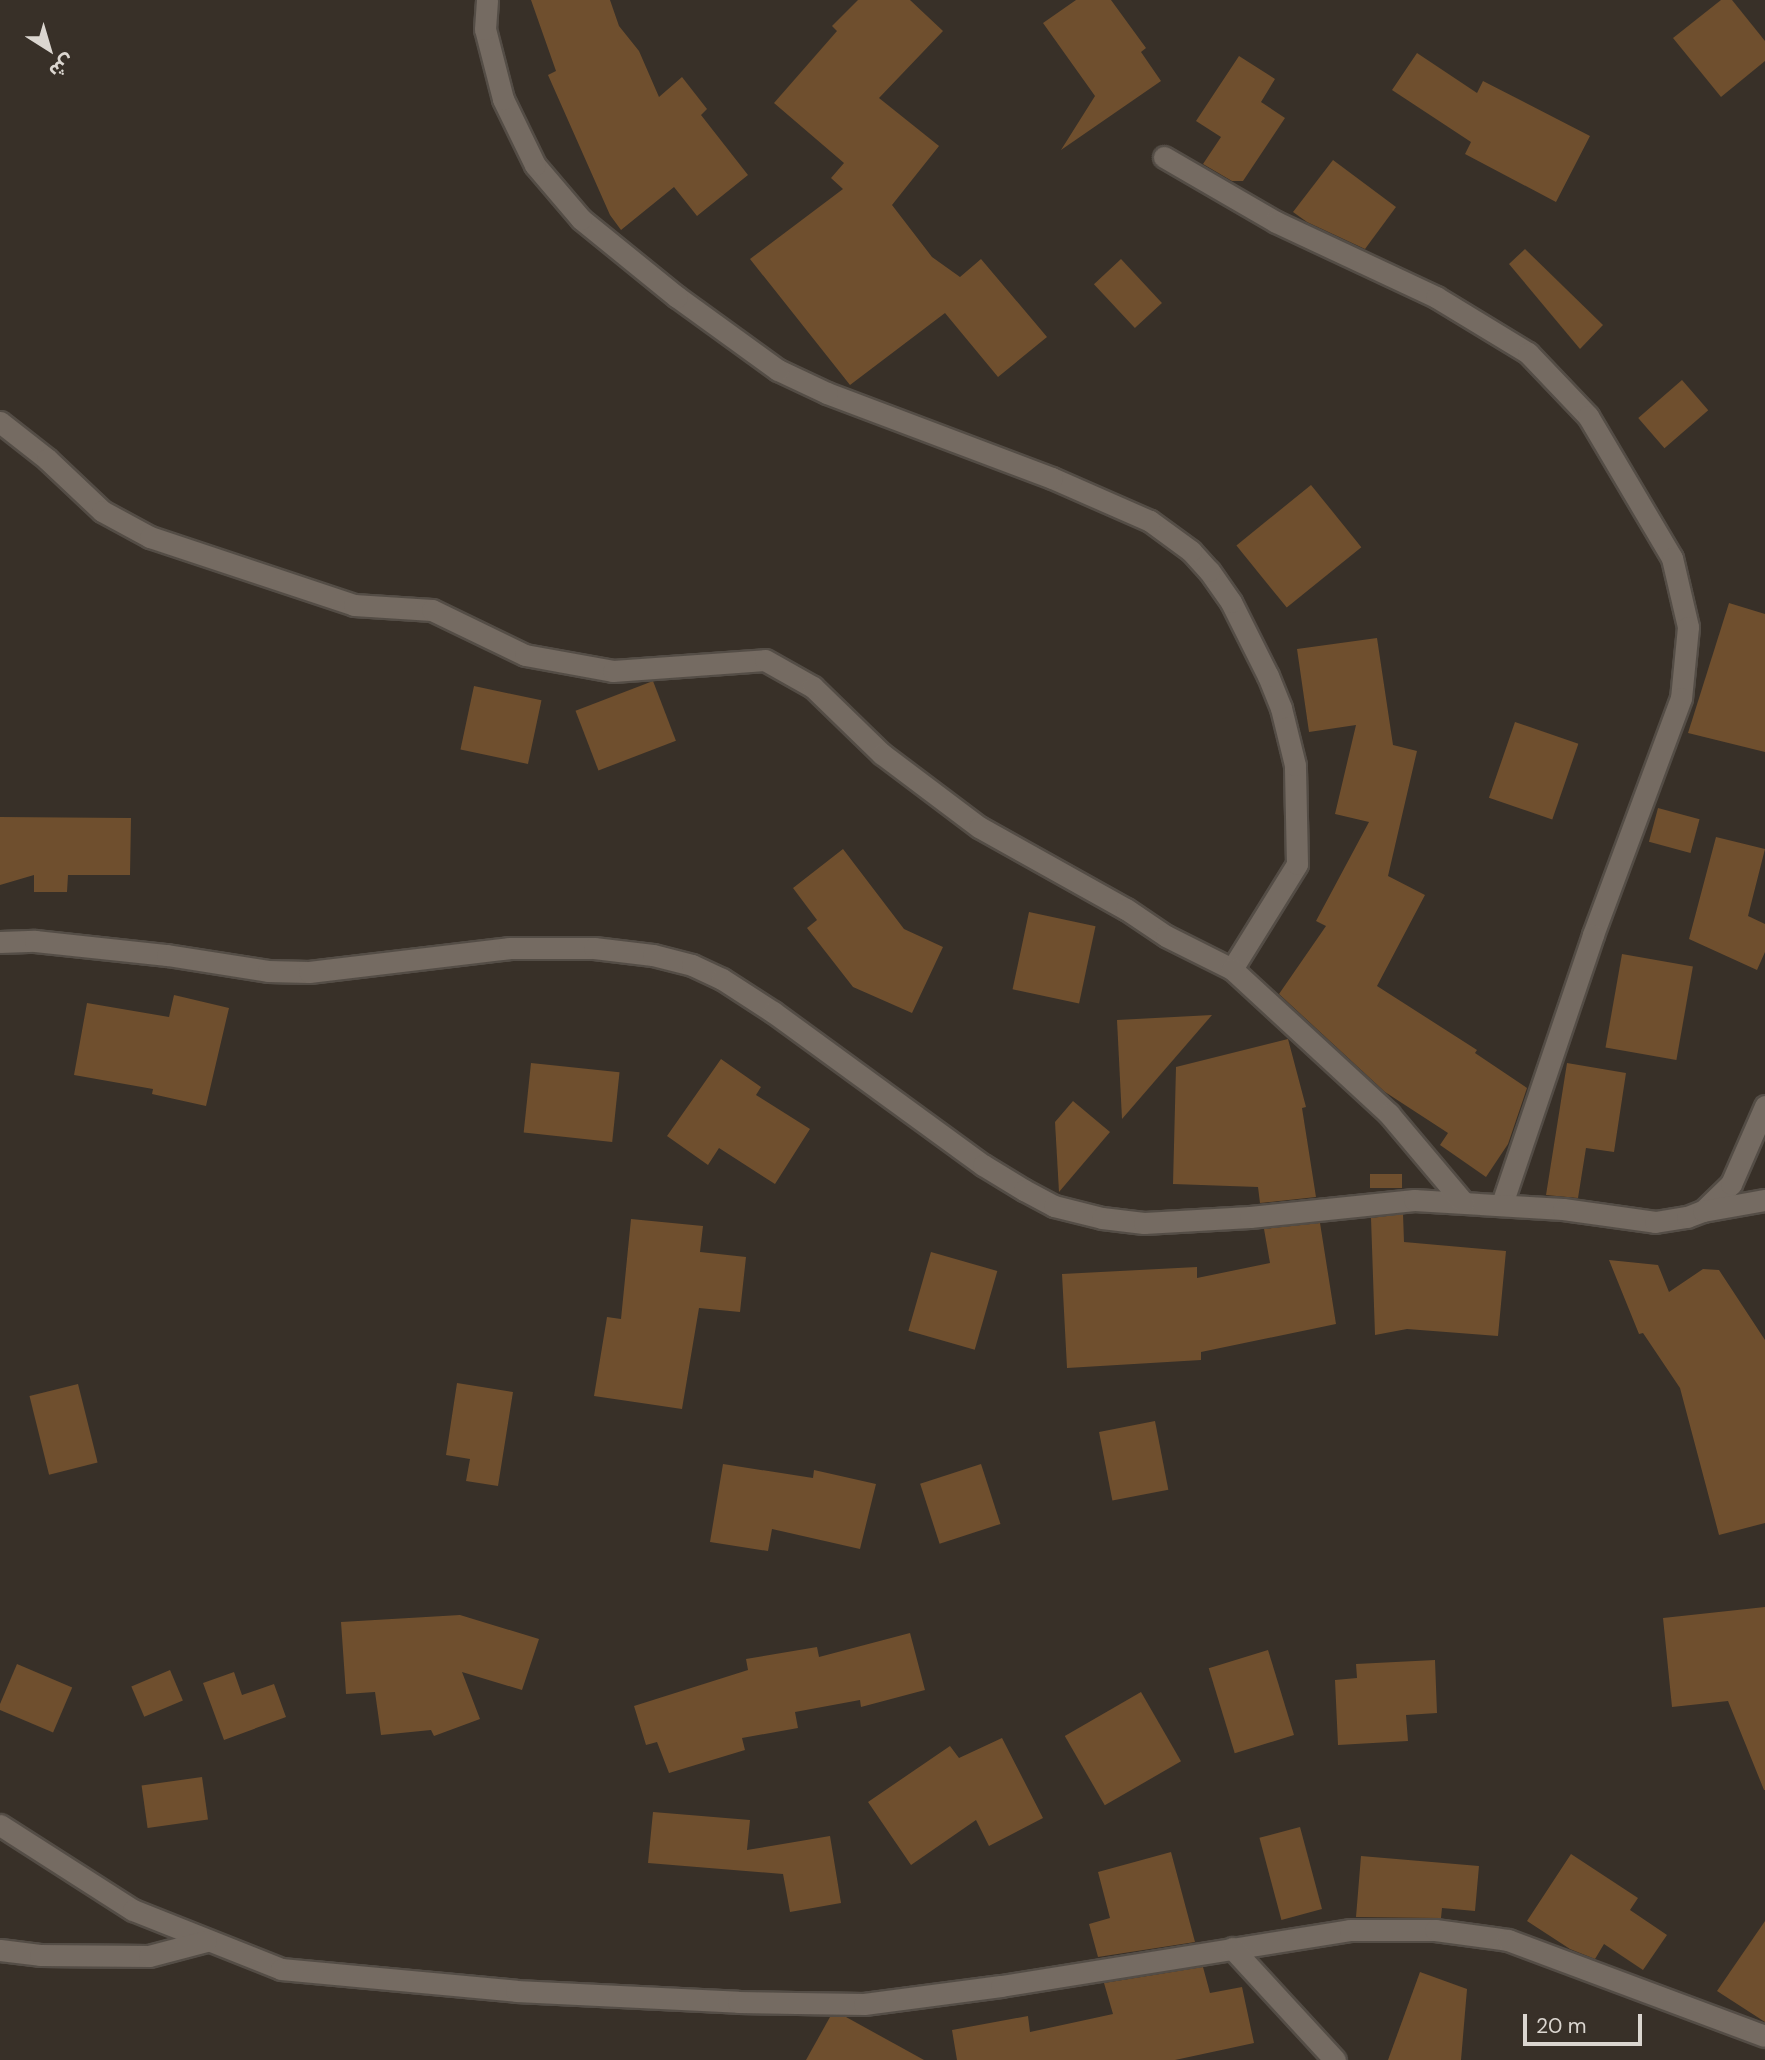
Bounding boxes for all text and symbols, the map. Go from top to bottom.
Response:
north arrow [14,14,84,84]
text: ش [44,48,80,84]
scale bar [1527,2000,1646,2044]
text: 20 m [1536,2012,1587,2040]

